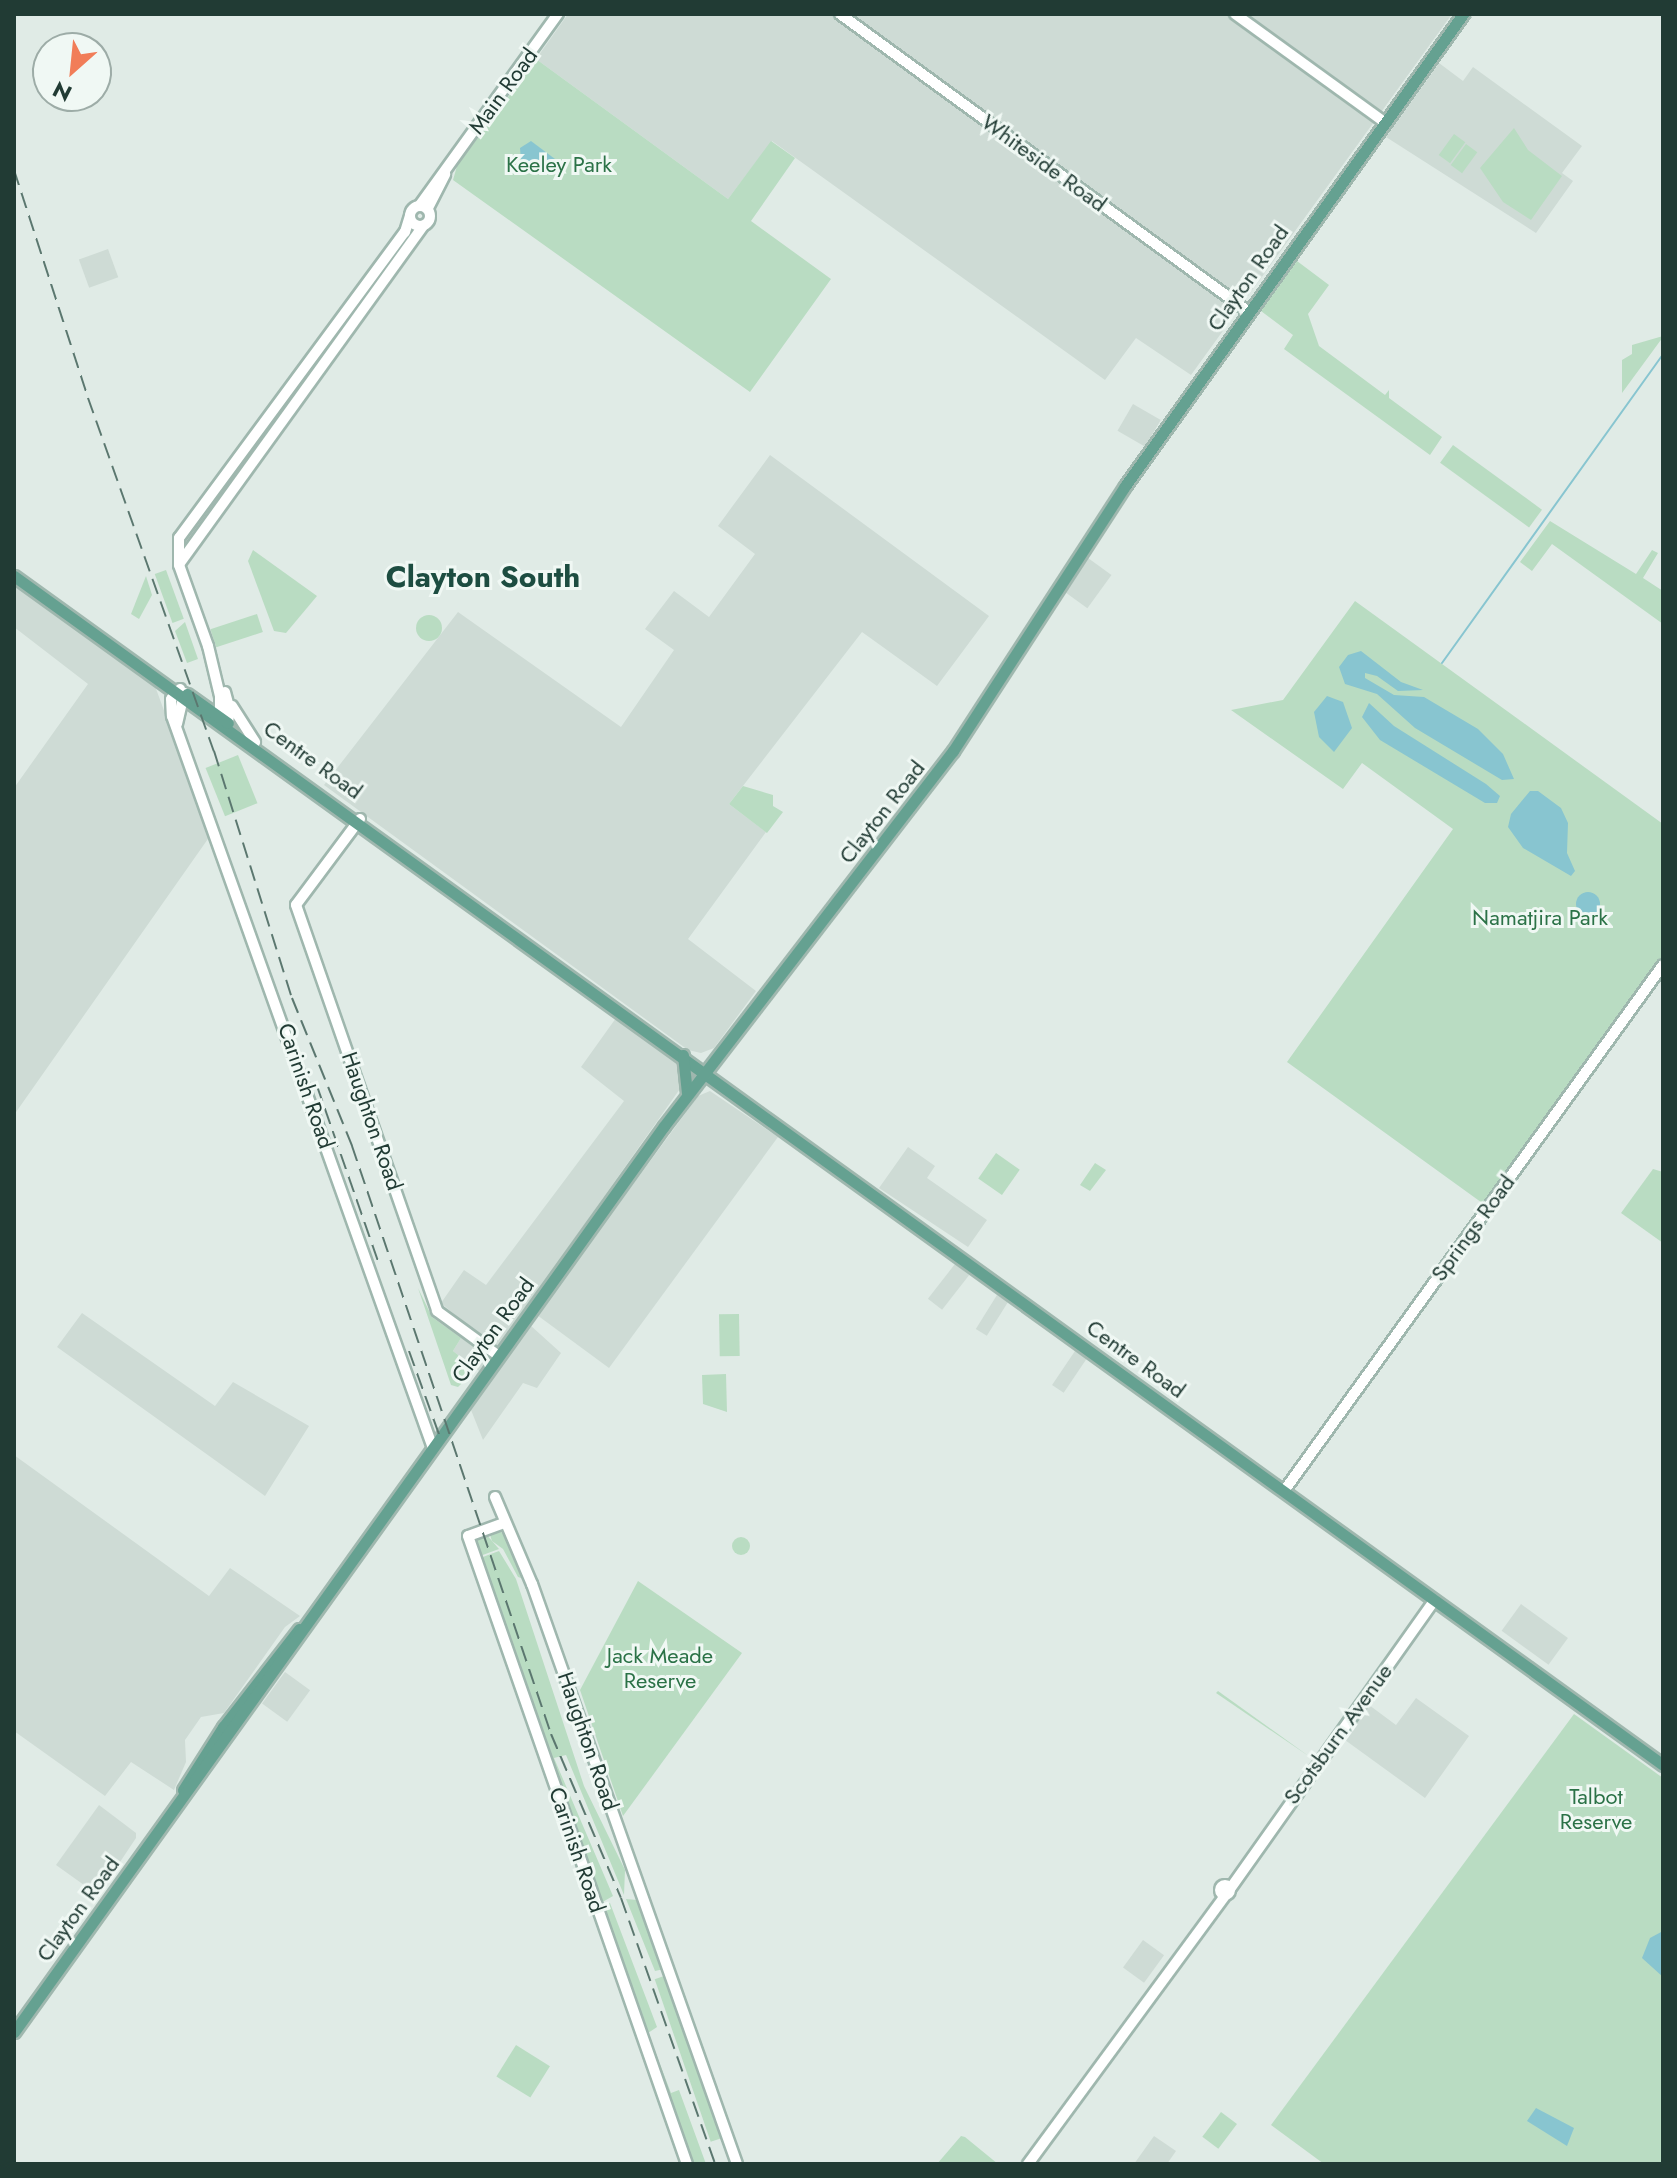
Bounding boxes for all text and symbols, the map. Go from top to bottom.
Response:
north arrow [32,32,112,112]
street label: Main Road [463,43,543,139]
text: N [47,73,77,110]
street label: Whiteside Road [976,109,1112,217]
park label: Keeley Park [506,152,612,178]
street label: Clayton Road [1202,220,1294,336]
district label: Clayton South [386,559,580,595]
street label: Centre Road [258,715,368,805]
street label: Clayton Road [834,755,930,869]
park label: Namatjira Park [1472,905,1608,931]
street label: Carinish Road [272,1020,340,1152]
street label: Haughton Road [336,1048,408,1194]
street label: Springs Road [1426,1170,1520,1286]
street label: Clayton Road [446,1272,540,1388]
street label: Centre Road [1081,1314,1191,1404]
park label: Jack Meade Reserve [607,1642,713,1694]
street label: Scotsburn Avenue [1278,1659,1398,1809]
street label: Haughton Road [552,1668,624,1814]
park label: Talbot Reserve [1560,1783,1632,1834]
street label: Carinish Road [543,1784,611,1916]
street label: Clayton Road [31,1851,125,1967]

